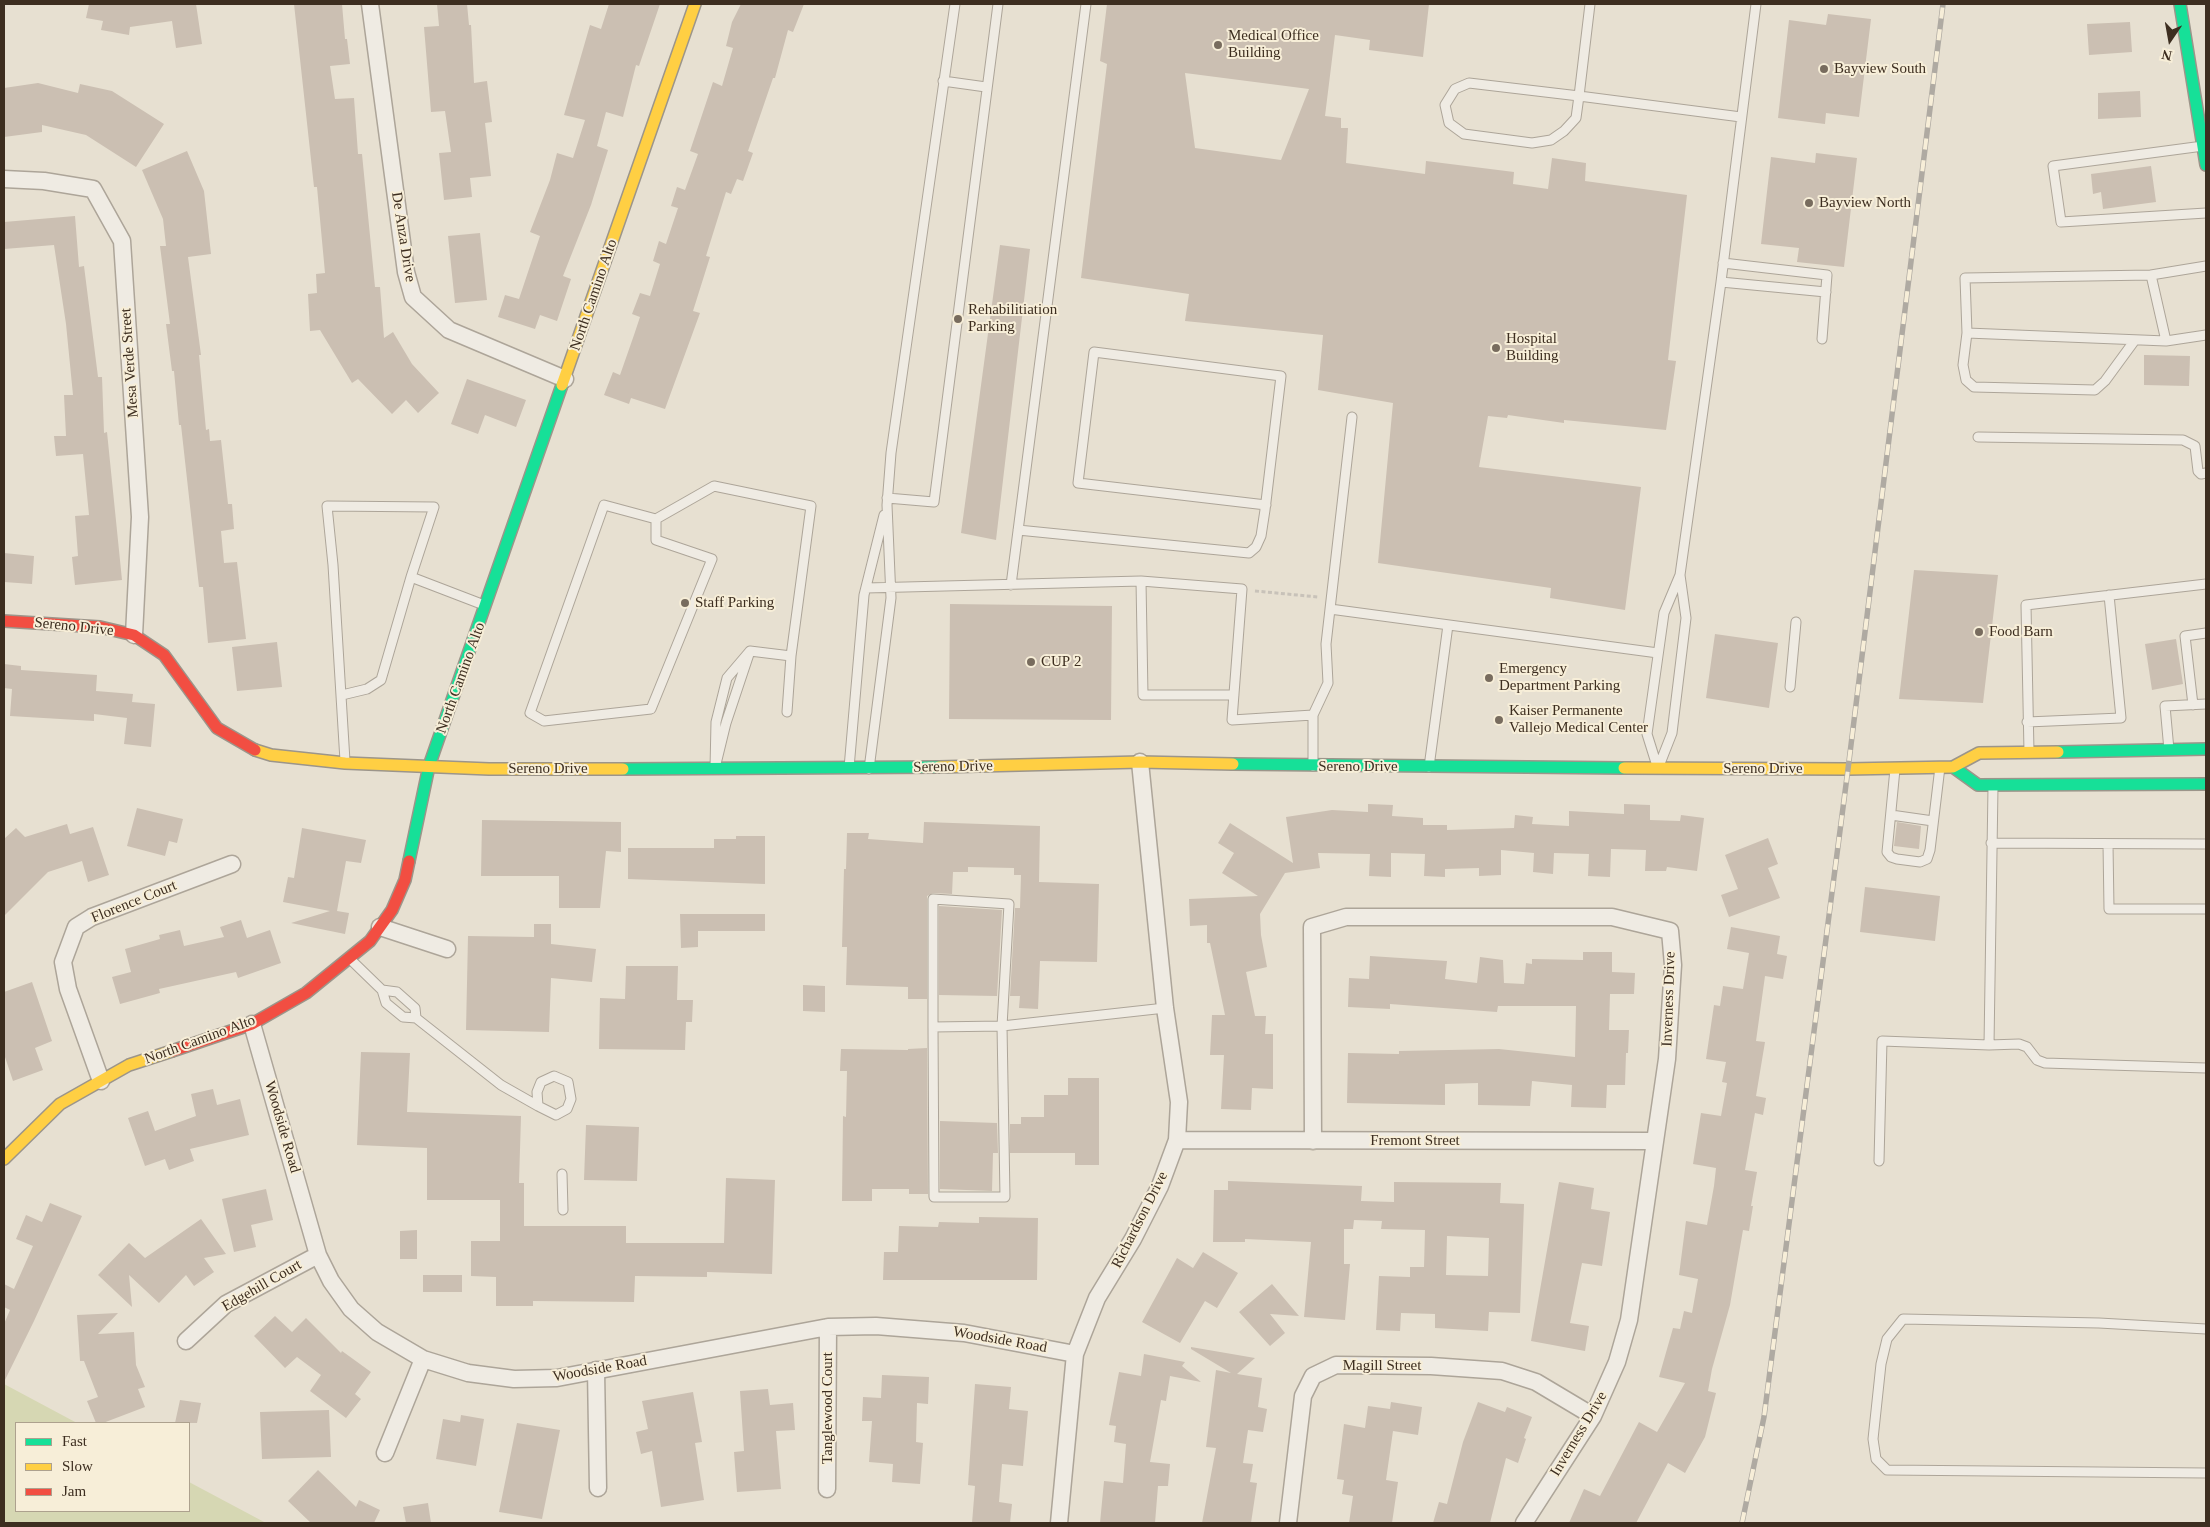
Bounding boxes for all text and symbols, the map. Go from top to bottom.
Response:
north arrow [2145,15,2195,65]
place label: Medical Office Building [1228,27,1319,62]
marker: Medical Office Building [1212,39,1224,51]
text: N [2160,47,2173,64]
place label: Bayview South [1834,60,1926,78]
marker: Bayview South [1818,63,1830,75]
street label: De Anza Drive [387,191,419,283]
place label: Bayview North [1819,194,1911,212]
marker: Bayview North [1803,197,1815,209]
street label: North Camino Alto [566,237,622,353]
place label: Rehabilitiation Parking [968,301,1057,336]
street label: Mesa Verde Street [117,308,143,418]
marker: Rehabilitiation Parking [952,313,964,325]
place label: Hospital Building [1506,330,1559,365]
marker: Hospital Building [1490,342,1502,354]
place label: Staff Parking [695,594,774,612]
marker: Staff Parking [679,597,691,609]
street label: Sereno Drive [33,614,115,640]
street label: North Camino Alto [433,620,489,736]
place label: Food Barn [1989,623,2053,641]
marker: Food Barn [1973,626,1985,638]
place label: CUP 2 [1041,653,1081,671]
marker: CUP 2 [1025,656,1037,668]
place label: Emergency Department Parking [1499,660,1620,695]
marker: Emergency Department Parking [1483,672,1495,684]
place label: Kaiser Permanente Vallejo Medical Center [1509,702,1648,737]
marker: Kaiser Permanente Vallejo Medical Center [1493,714,1505,726]
street label: Sereno Drive [913,757,993,777]
street label: Sereno Drive [1318,758,1398,776]
street label: Sereno Drive [508,760,588,778]
street label: Sereno Drive [1723,760,1803,778]
street label: Florence Court [89,877,179,927]
street label: Inverness Drive [1658,951,1680,1047]
street label: North Camino Alto [142,1012,258,1068]
street label: Woodside Road [260,1079,304,1175]
street label: Fremont Street [1370,1132,1460,1150]
street label: Richardson Drive [1108,1169,1172,1271]
street label: Edgehill Court [219,1256,305,1316]
street label: Woodside Road [952,1323,1048,1357]
street label: Woodside Road [552,1352,648,1386]
street label: Tanglewood Court [819,1352,837,1464]
street label: Magill Street [1343,1357,1421,1375]
street label: Inverness Drive [1547,1388,1611,1480]
legend [15,1422,190,1512]
text: Fast [62,1433,87,1449]
text: Slow [62,1458,93,1474]
text: Jam [62,1483,86,1499]

